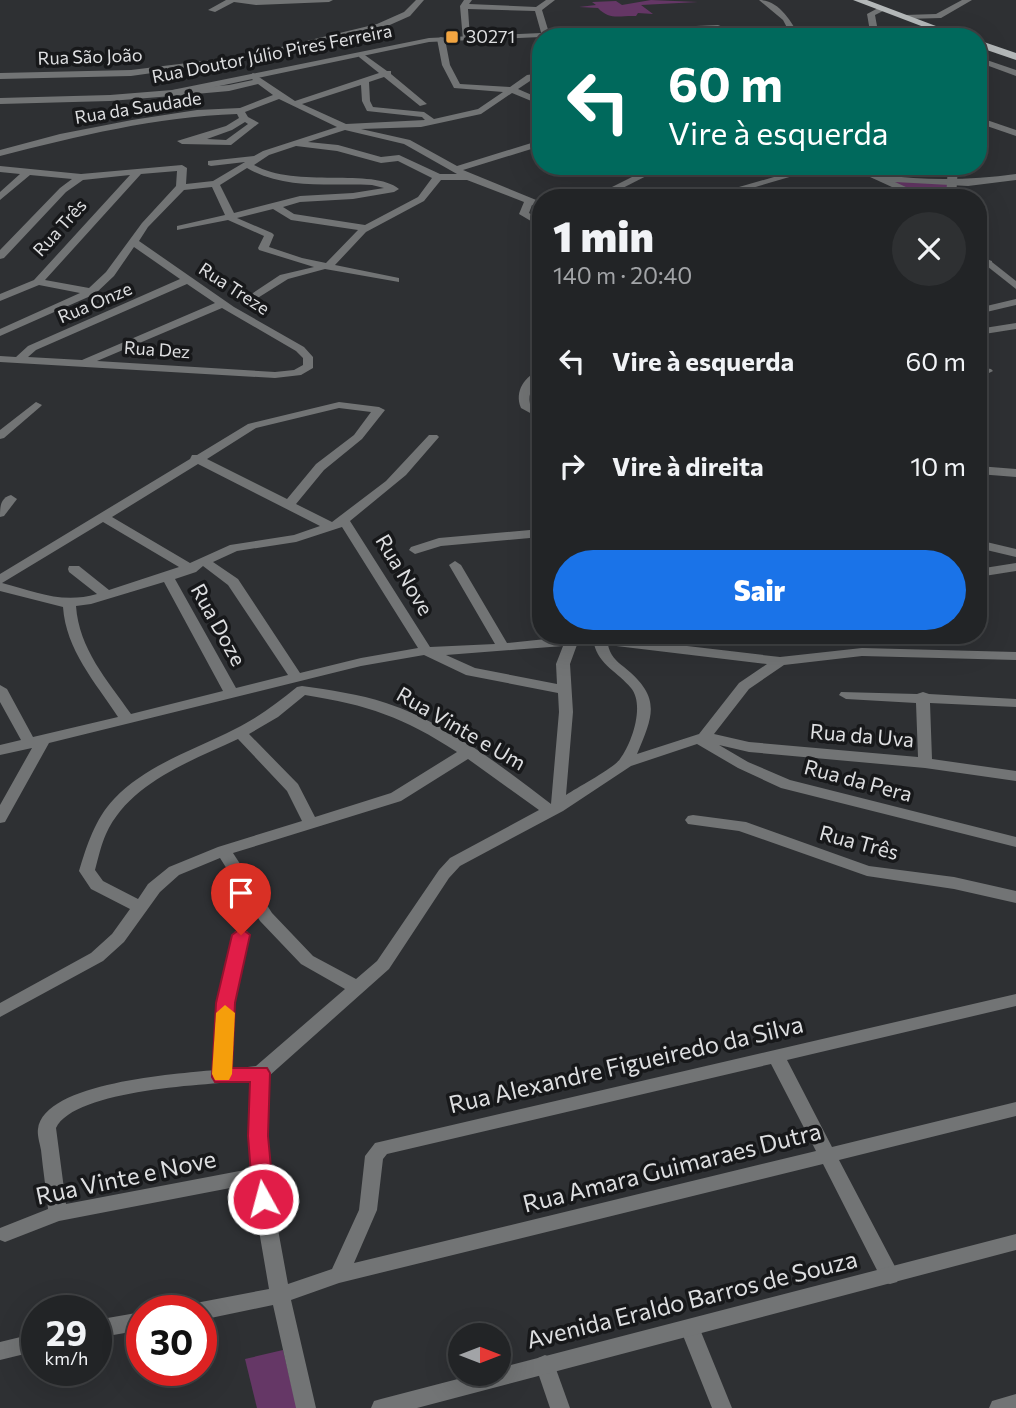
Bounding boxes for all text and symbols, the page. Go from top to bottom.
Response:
street label: Rua Doutor Júlio Pires Ferreira [150,19,394,87]
place label: 30271 [466,25,515,47]
marker: 30271 [444,29,460,45]
street label: Rua São João [37,43,143,69]
text: 60 m [668,52,783,112]
icon: left [553,56,644,147]
street label: Rua da Saudade [73,86,203,128]
text: Vire à esquerda [668,112,889,152]
street label: Rua Três [28,194,91,261]
text: 1 min [553,209,654,261]
button: close [892,212,966,286]
street label: Rua Treze [195,257,274,319]
text: 140 m · 20:40 [553,261,692,289]
street label: Rua Onze [54,277,135,328]
street label: Rua Dez [123,336,191,362]
icon: left [553,342,591,380]
text: Vire à esquerda [612,345,794,376]
text: 60 m [906,345,966,376]
icon: right [553,447,591,485]
text: Vire à direita [612,450,764,481]
text: 10 m [910,450,966,481]
street label: Rua Nove [371,529,439,619]
button: Sair [553,550,966,630]
street label: Rua Doze [187,579,252,670]
street label: Rua Vinte e Um [393,681,531,775]
street label: Rua da Uva [809,717,915,752]
street label: Rua da Pera [802,753,915,806]
street label: Rua Três [817,819,902,864]
pin [211,863,271,935]
icon: arrive [222,874,260,912]
street label: Rua Alexandre Figueiredo da Silva [446,1009,806,1118]
street label: Rua Amara Guimaraes Dutra [519,1115,824,1218]
street label: Rua Vinte e Nove [33,1143,219,1210]
position arrow [226,1162,300,1236]
street label: Avenida Eraldo Barros de Souza [523,1243,860,1354]
speed limit sign: 30 [126,1295,217,1386]
text: 29 [46,1310,87,1353]
north arrow [448,1323,511,1386]
map controls [448,1323,511,1386]
text: km/h [45,1347,88,1369]

